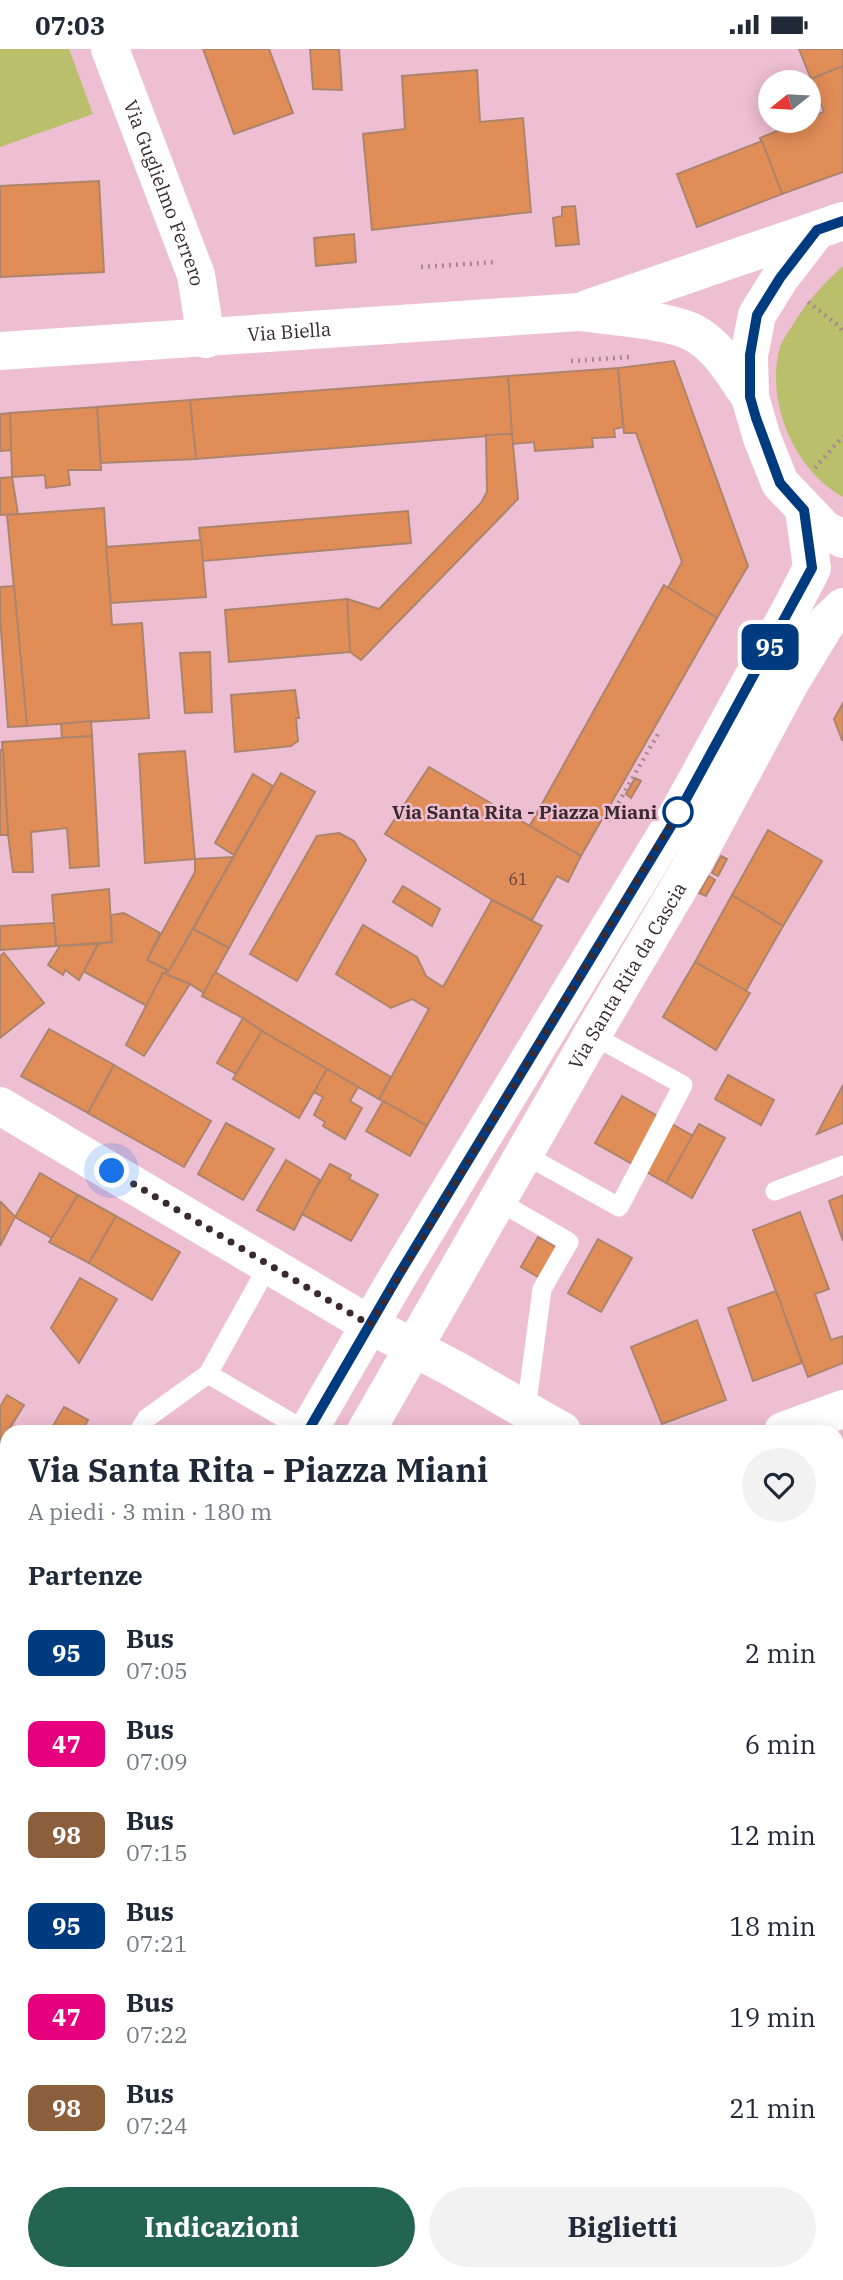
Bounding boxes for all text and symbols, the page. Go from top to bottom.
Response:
text: 07:03 [35,8,105,42]
north arrow [758,70,821,133]
map controls [758,70,821,133]
street label: Via Guglielmo Ferrero [118,97,210,288]
street label: Via Biella [247,317,332,346]
line badge: 95 [738,624,802,670]
text: 95 [756,631,784,663]
marker: Via Santa Rita - Piazza Miani [663,797,693,827]
place label: Via Santa Rita - Piazza Miani [392,800,657,824]
house number: 61 [508,869,528,889]
street label: Via Santa Rita da Cascia [563,878,691,1073]
your location [94,1153,129,1188]
text: Via Santa Rita - Piazza Miani [28,1448,488,1491]
button: heart [742,1448,816,1522]
text: A piedi · 3 min · 180 m [28,1496,272,1526]
text: Partenze [28,1558,143,1592]
text: Bus [126,1621,174,1655]
text: 2 min [745,1636,816,1670]
text: 95 [52,1637,81,1669]
text: 07:05 [126,1655,188,1685]
text: Bus [126,1712,174,1746]
text: 6 min [745,1727,816,1761]
text: 47 [52,1728,81,1760]
text: 07:09 [126,1746,188,1776]
text: Bus [126,1803,174,1837]
text: 12 min [729,1818,816,1852]
text: 98 [52,1819,81,1851]
text: 07:15 [126,1837,188,1867]
text: Bus [126,1894,174,1928]
text: 18 min [729,1909,816,1943]
text: 95 [52,1910,81,1942]
text: 07:21 [126,1928,188,1958]
text: Bus [126,1985,174,2019]
text: 19 min [729,2000,816,2034]
text: 47 [52,2001,81,2033]
text: 07:22 [126,2019,188,2049]
text: Bus [126,2076,174,2110]
text: 21 min [729,2091,816,2125]
text: 98 [52,2092,81,2124]
text: 07:24 [126,2110,188,2140]
button: Indicazioni [28,2187,415,2267]
button: Biglietti [429,2187,816,2267]

